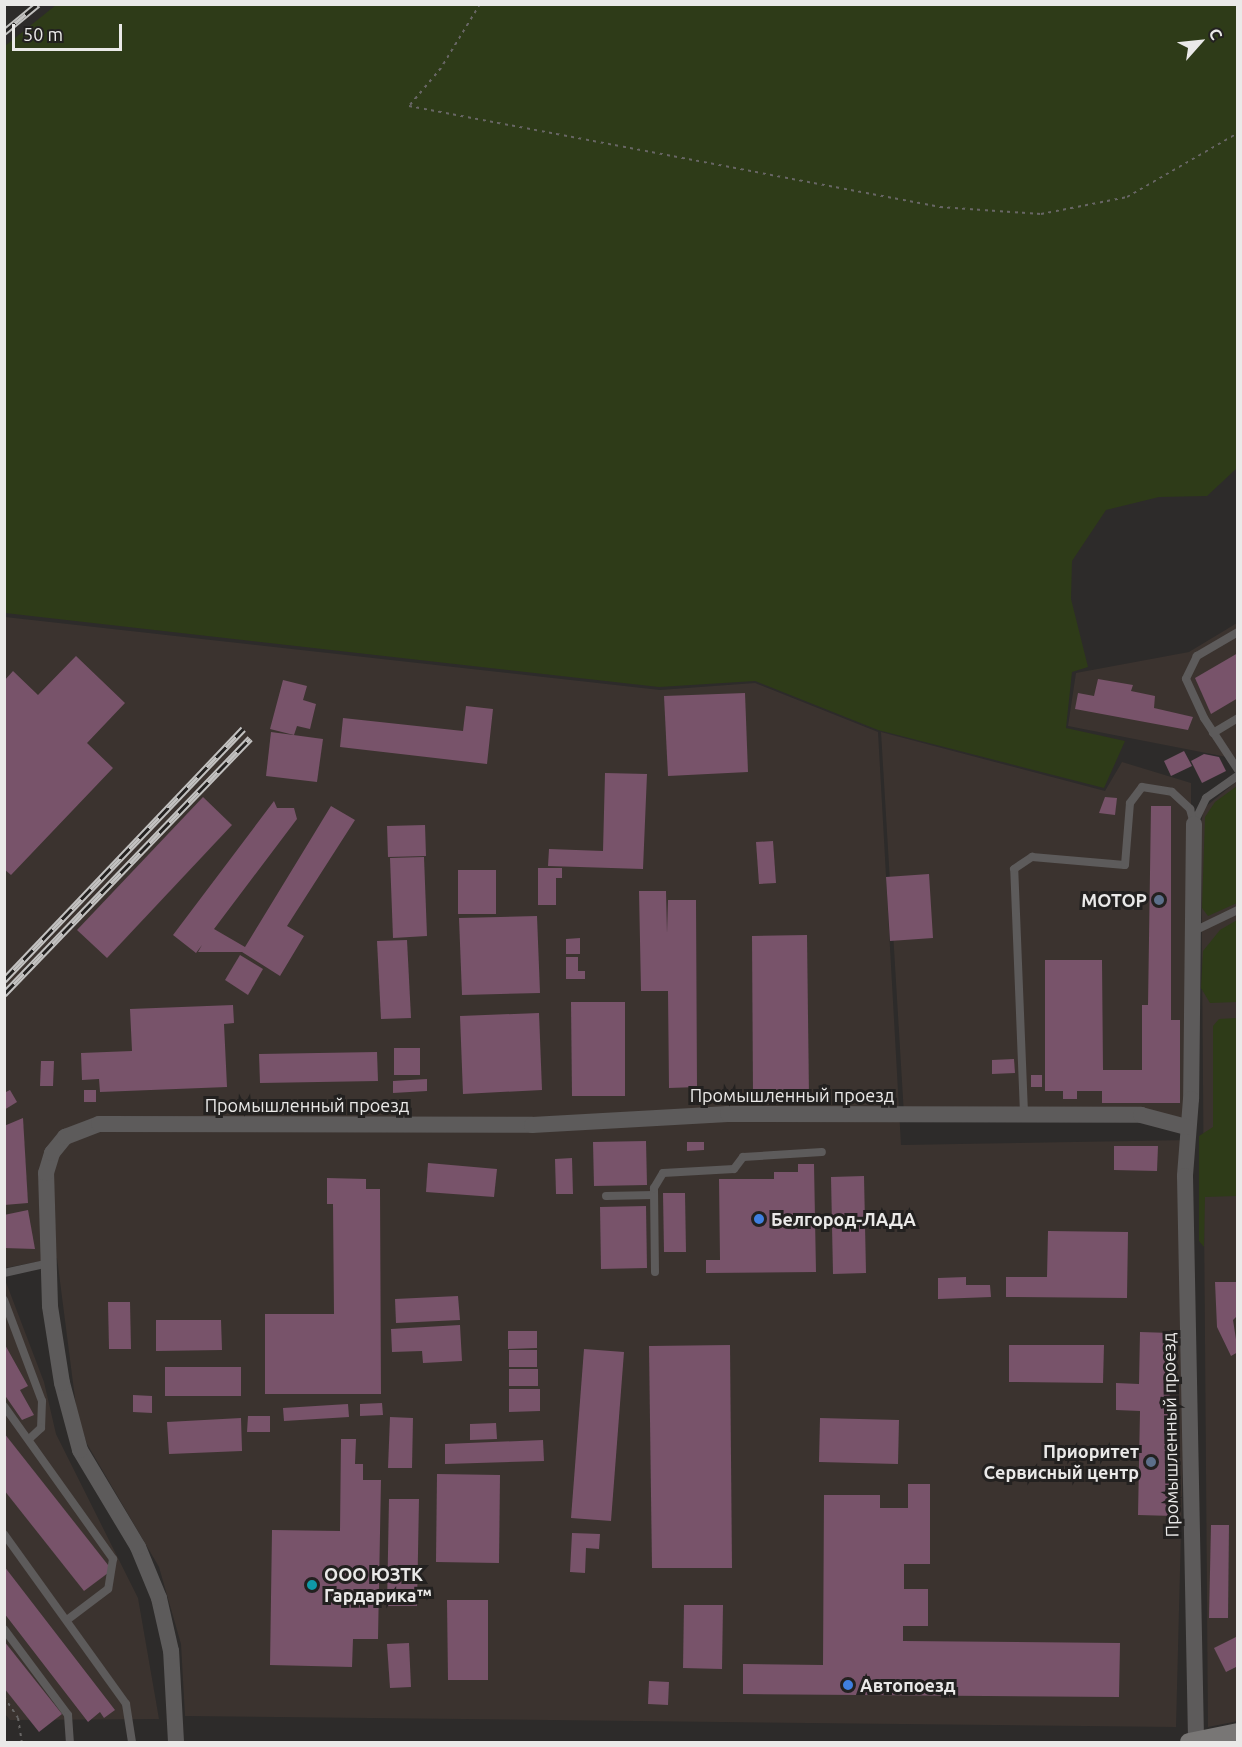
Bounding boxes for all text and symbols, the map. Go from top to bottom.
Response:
scale bar [15,12,124,50]
north arrow [1170,12,1230,72]
text: 50 m [23,24,63,44]
text: С [1206,25,1226,42]
place label: МОТОР [1081,889,1147,911]
marker: МОТОР [1152,893,1166,907]
street label: Промышленный проезд [690,1084,894,1106]
street label: Промышленный проезд [205,1094,409,1116]
place label: Белгород-ЛАДА [771,1208,916,1230]
marker: Белгород-ЛАДА [752,1212,766,1226]
street label: Промышленный проезд [1157,1332,1183,1538]
place label: Приоритет Сервисный центр [984,1441,1139,1484]
marker: Приоритет Сервисный центр [1144,1455,1158,1469]
place label: ООО ЮЗТК Гардарика™ [324,1564,431,1606]
marker: ООО ЮЗТК Гардарика™ [305,1578,319,1592]
place label: Автопоезд [860,1674,956,1696]
marker: Автопоезд [841,1678,855,1692]

